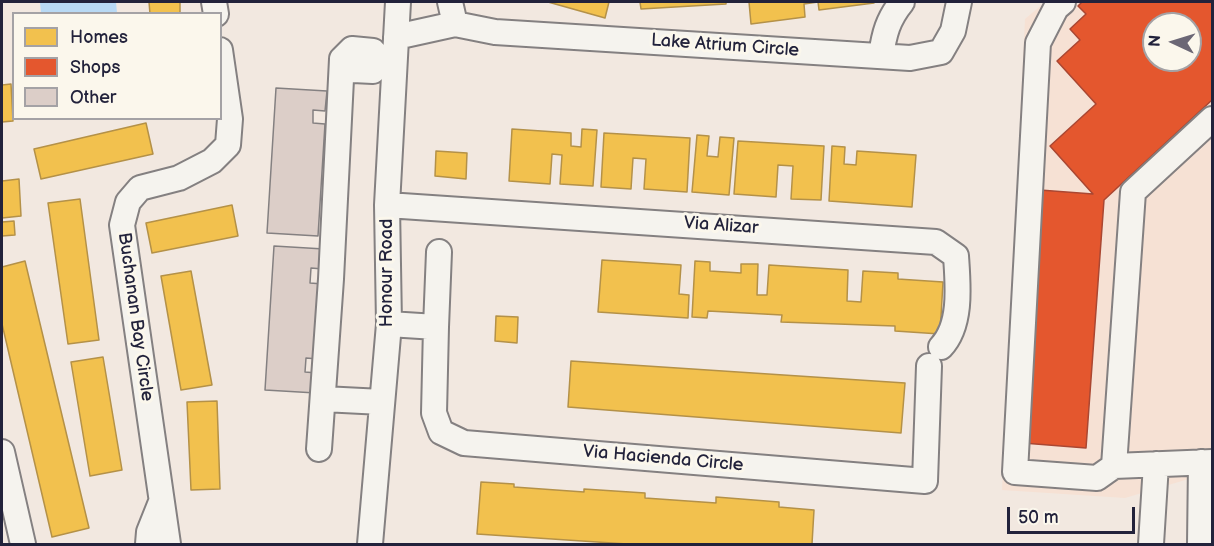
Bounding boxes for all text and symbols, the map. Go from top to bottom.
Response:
legend [12,12,222,120]
north arrow [1142,12,1202,72]
text: Homes [70,27,128,48]
street label: Lake Atrium Circle [650,30,800,62]
text: N [1146,34,1165,48]
text: Shops [70,57,120,78]
text: Other [70,87,116,108]
street label: Via Alizar [683,213,759,239]
street label: Honour Road [376,219,398,327]
street label: Buchanan Bay Circle [112,231,158,403]
street label: Via Hacienda Circle [582,441,744,477]
scale bar [1010,495,1138,533]
text: 50 m [1018,507,1059,528]

